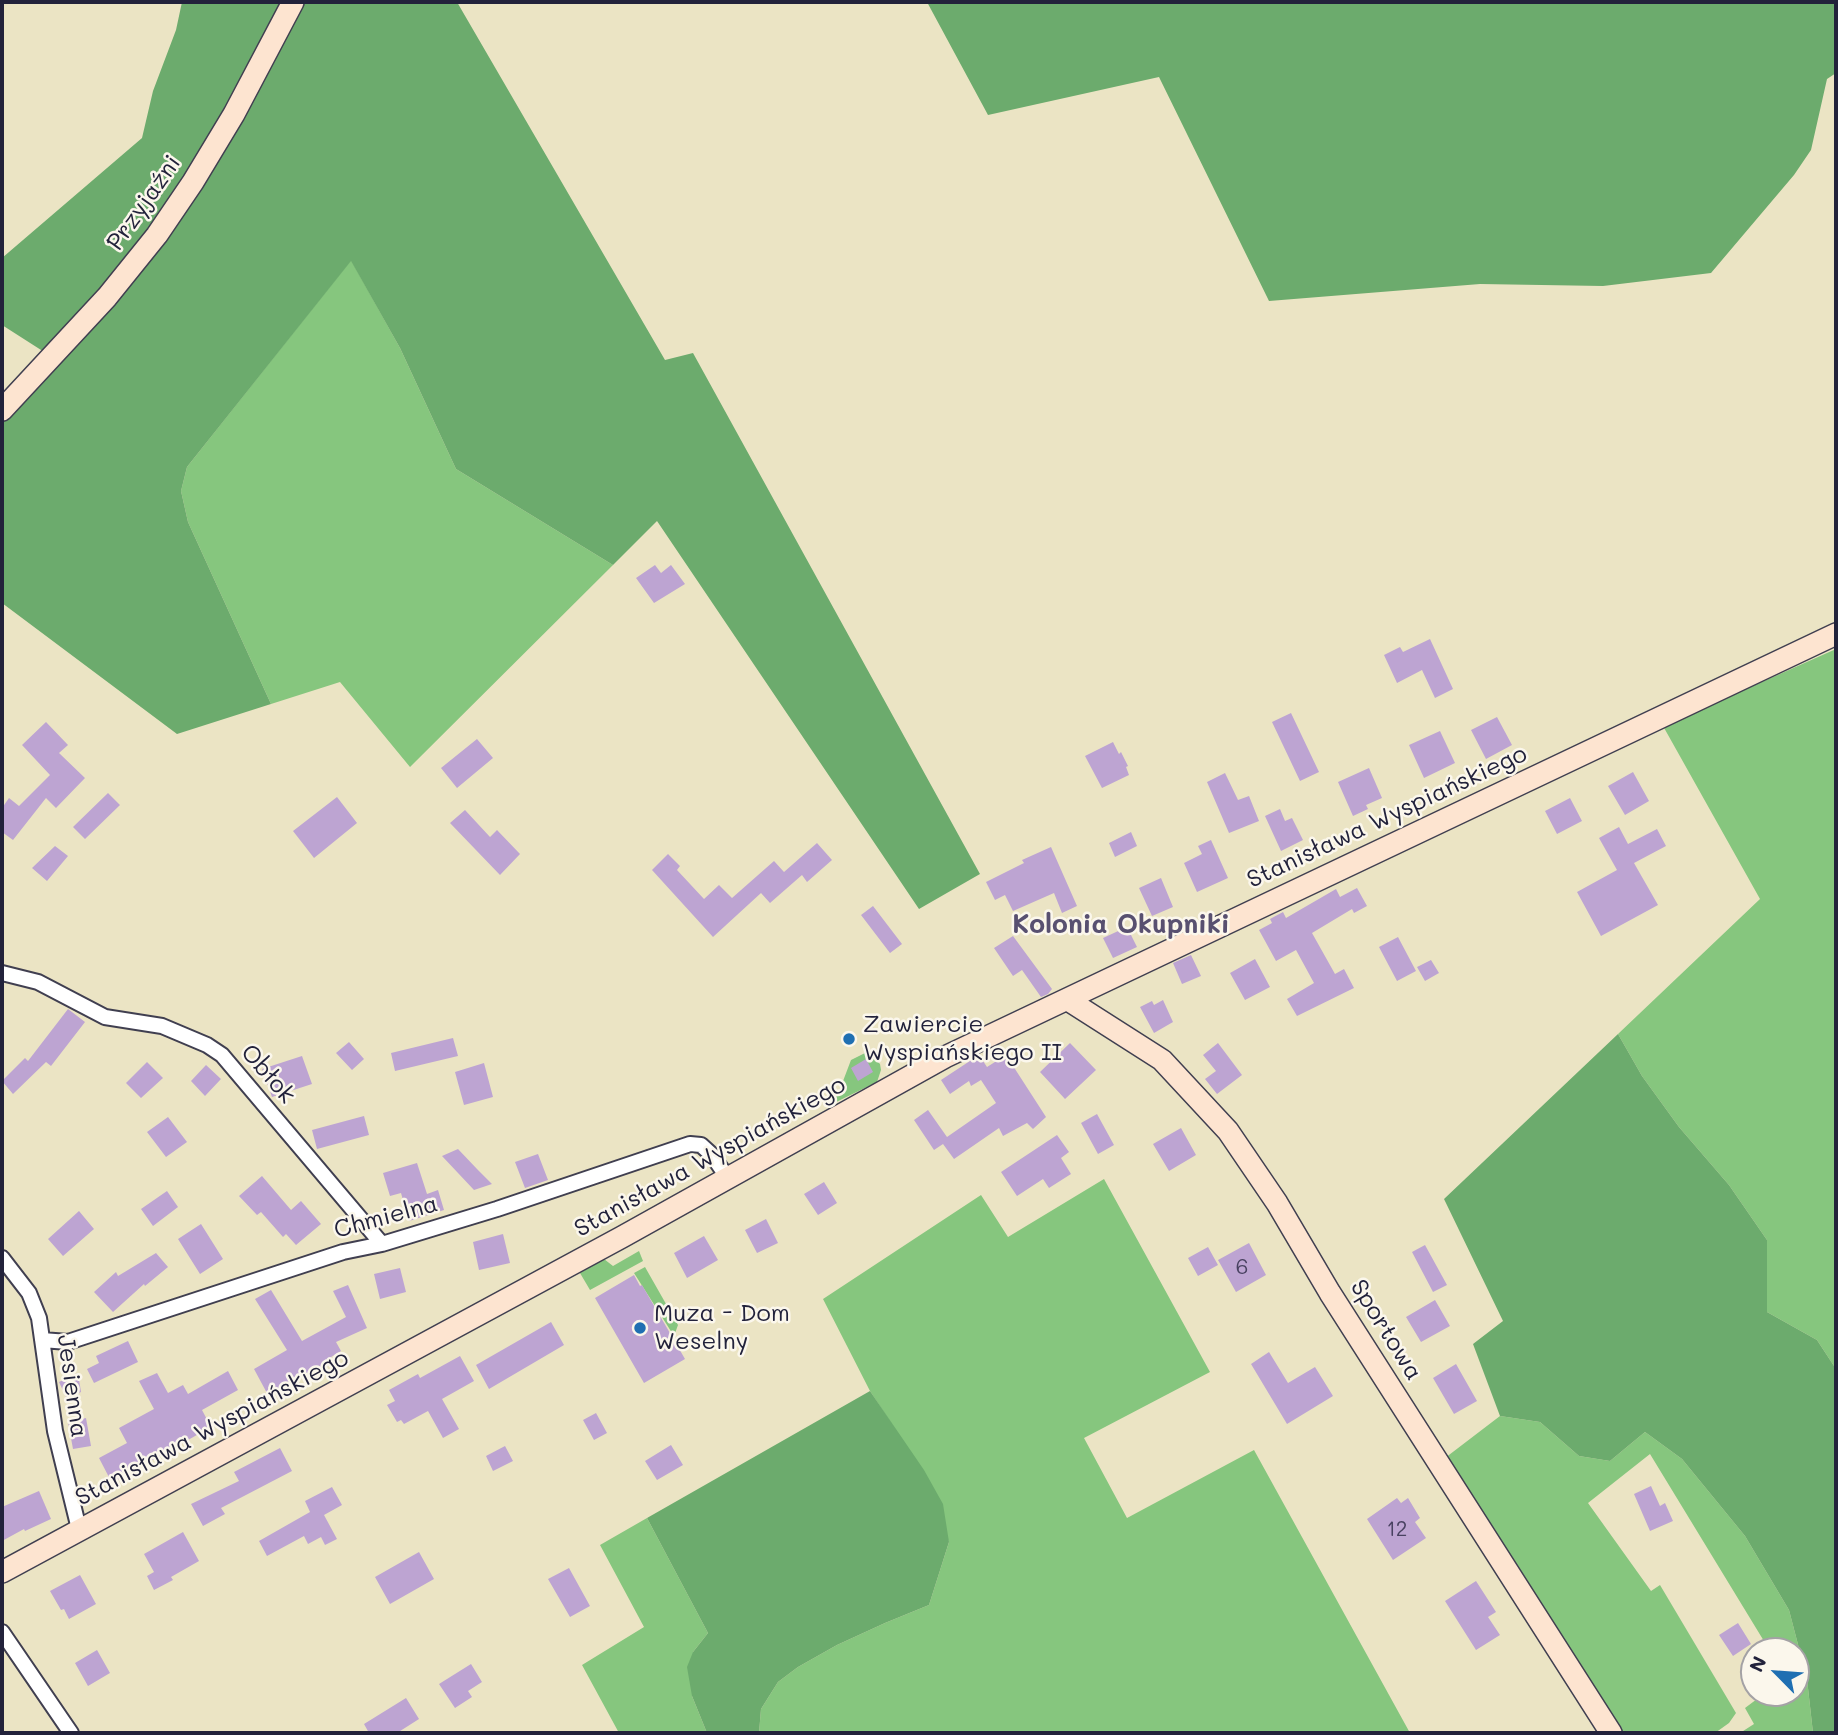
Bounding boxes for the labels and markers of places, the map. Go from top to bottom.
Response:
place label: Zawiercie Wyspiańskiego II [863,1011,1062,1067]
marker: Zawiercie Wyspiańskiego II [841,1031,857,1047]
place label: Muza - Dom Weselny [654,1300,790,1356]
marker: Muza - Dom Weselny [632,1320,648,1336]

